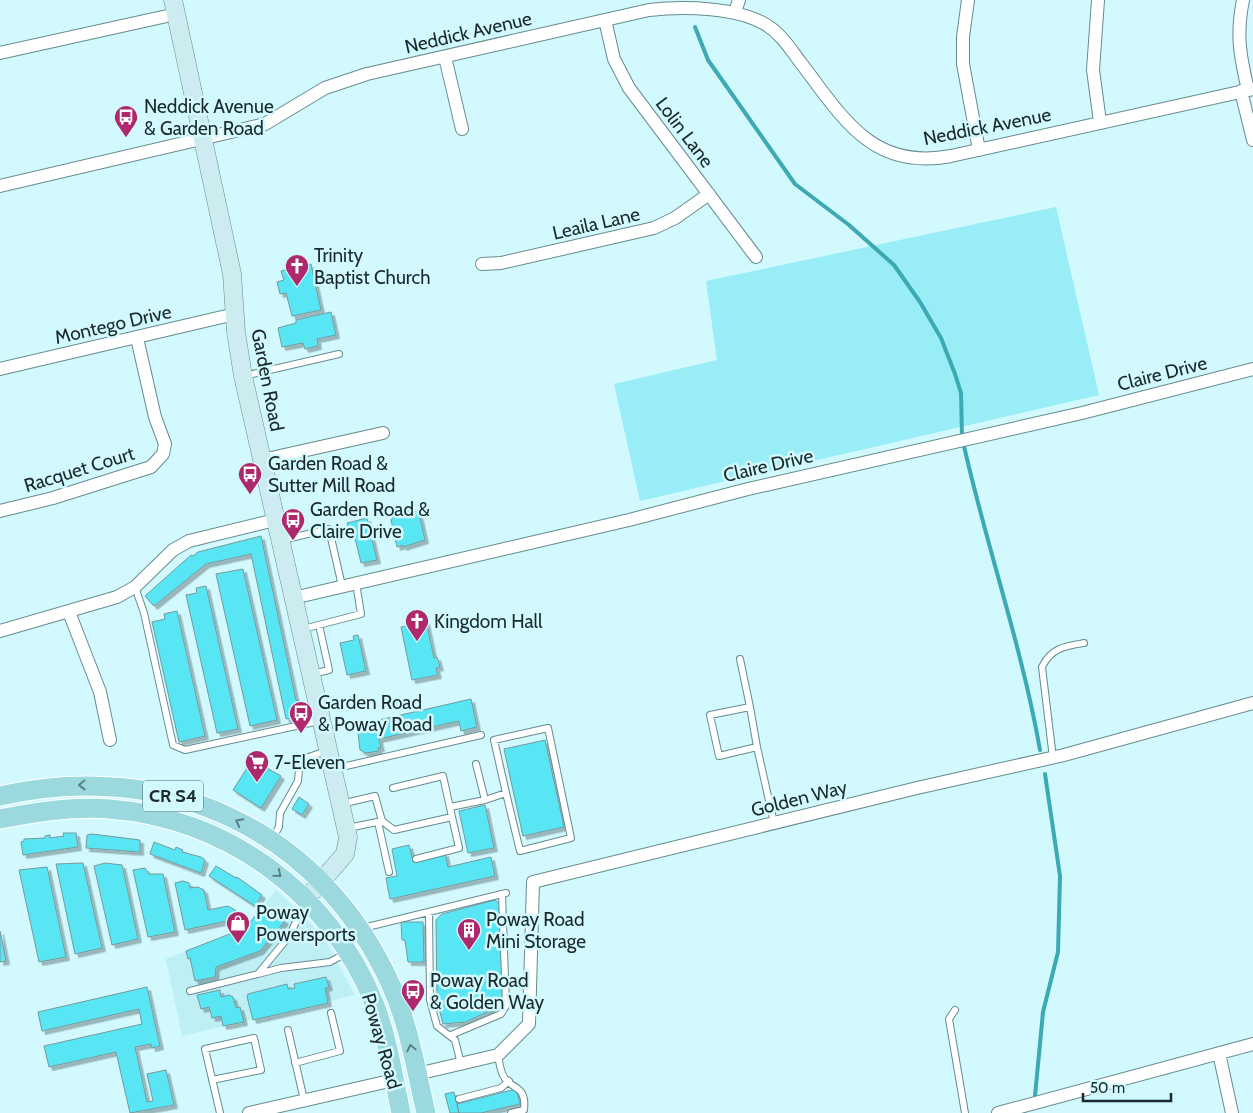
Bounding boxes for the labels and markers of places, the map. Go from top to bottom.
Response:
place label: Neddick Avenue & Garden Road [144,95,274,140]
bus stop icon: Neddick Avenue & Garden Road [113,104,139,138]
place label: Trinity Baptist Church [314,244,431,289]
church icon: Trinity Baptist Church [284,253,310,287]
place label: Garden Road & Sutter Mill Road [268,452,395,497]
bus stop icon: Garden Road & Sutter Mill Road [237,461,263,495]
place label: Garden Road & Claire Drive [310,498,430,543]
bus stop icon: Garden Road & Claire Drive [280,507,306,541]
church icon: Kingdom Hall [404,608,430,642]
place label: Kingdom Hall [434,610,543,633]
place label: Garden Road & Poway Road [318,691,432,736]
bus stop icon: Garden Road & Poway Road [288,700,314,734]
supermarket icon: 7-Eleven [244,749,270,783]
place label: 7-Eleven [274,751,345,774]
place label: Poway Powersports [256,901,356,946]
place label: Poway Road Mini Storage [486,908,586,953]
shop icon: Poway Powersports [225,910,251,944]
building icon: Poway Road Mini Storage [456,917,482,951]
place label: Poway Road & Golden Way [430,969,545,1014]
bus stop icon: Poway Road & Golden Way [400,978,426,1012]

